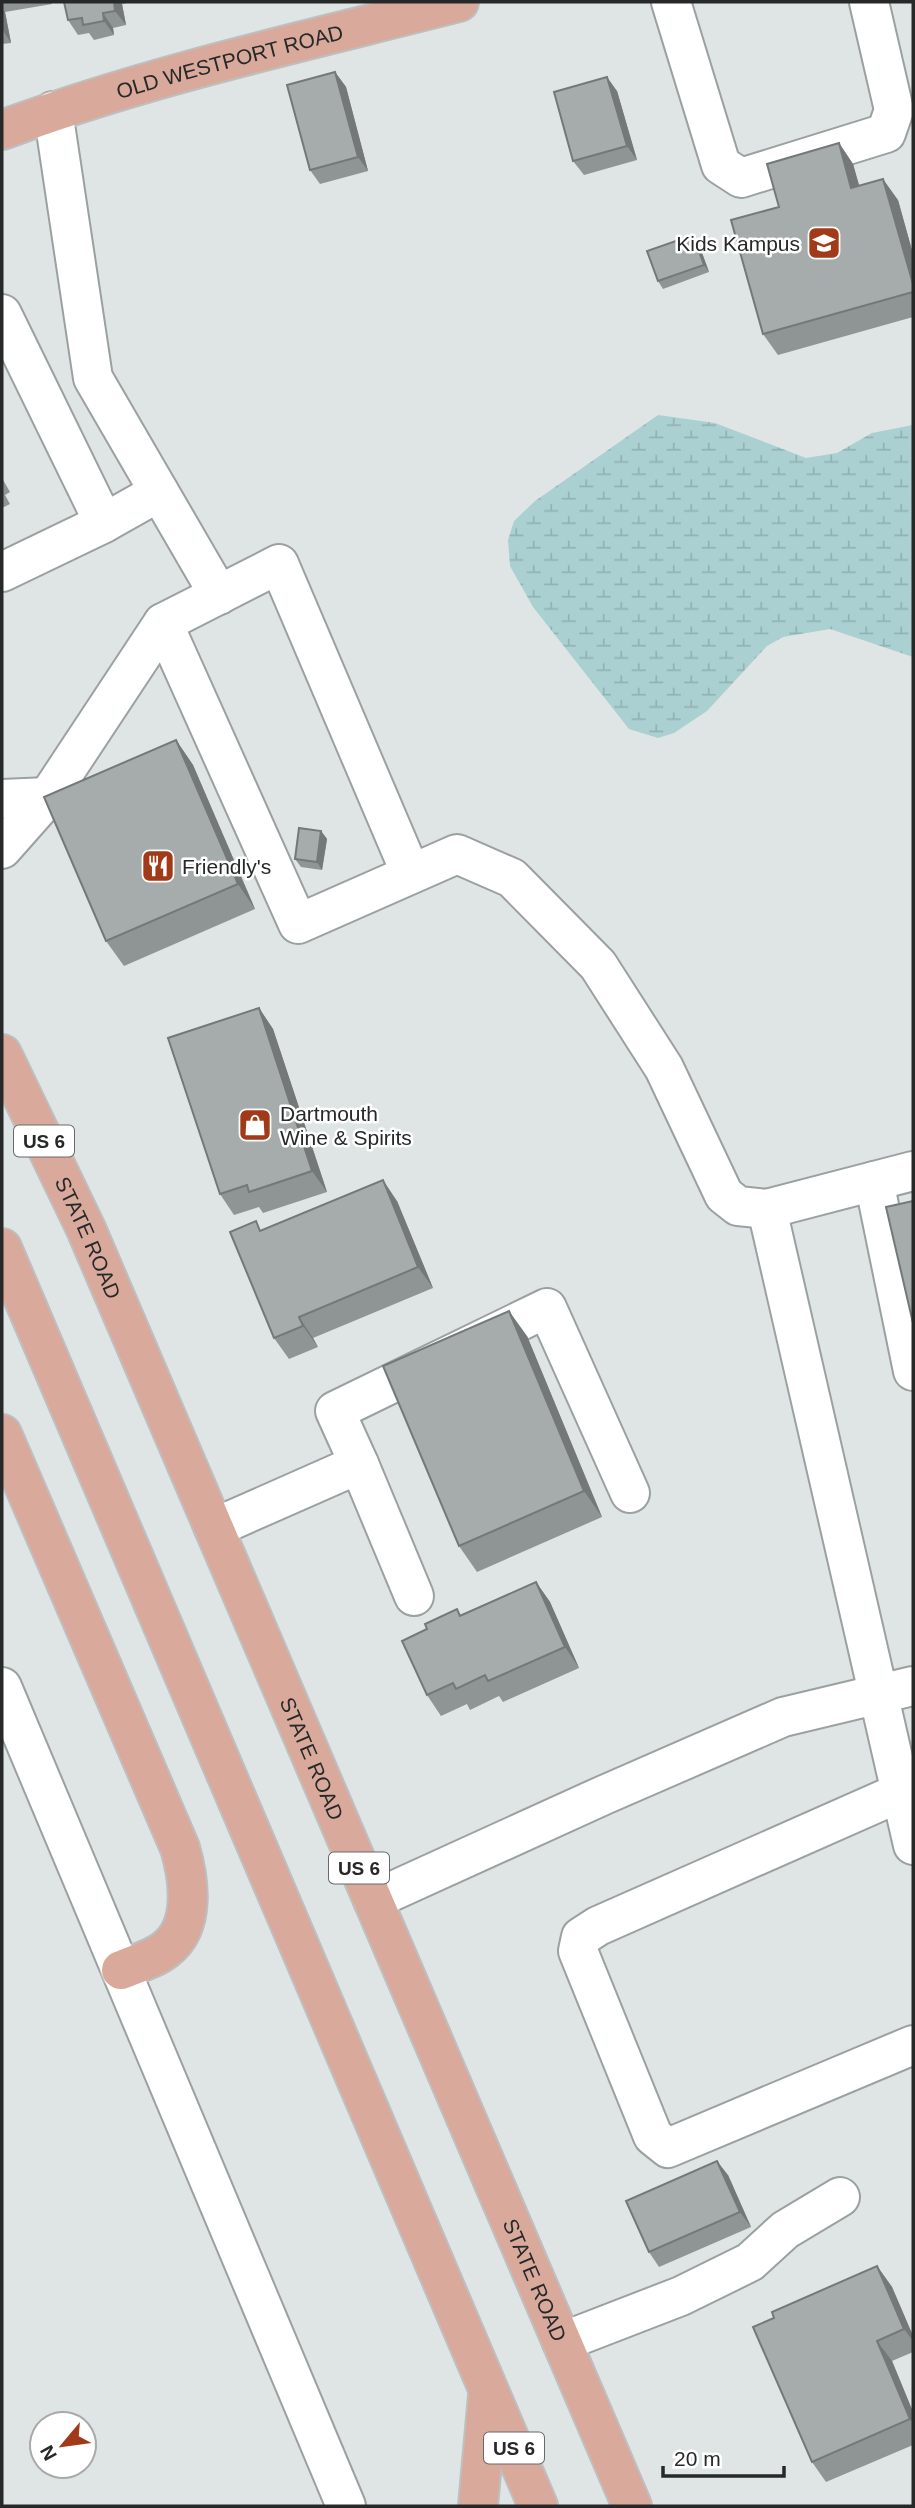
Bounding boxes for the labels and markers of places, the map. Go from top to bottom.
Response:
school or university icon: Kids Kampus [805,224,843,262]
place label: Kids Kampus [676,232,800,255]
restaurant icon: Friendly's [139,847,177,885]
place label: Friendly's [182,855,271,878]
place label: Dartmouth Wine & Spirits [280,1102,412,1149]
shop icon: Dartmouth Wine & Spirits [236,1106,274,1144]

